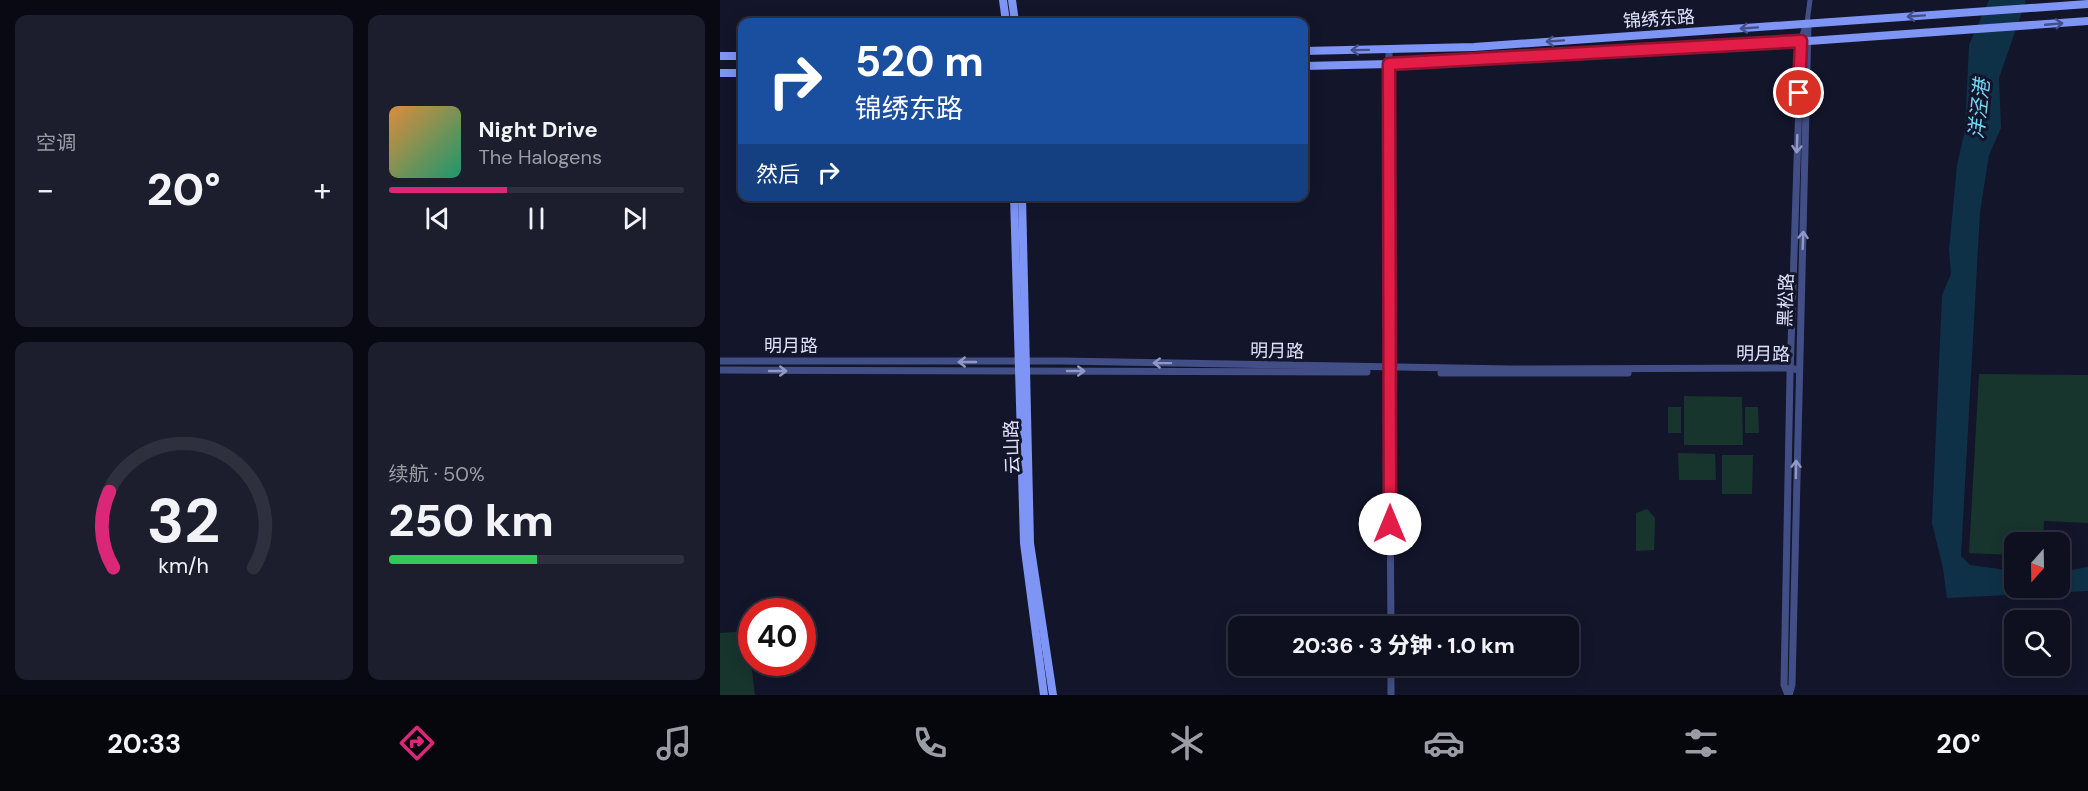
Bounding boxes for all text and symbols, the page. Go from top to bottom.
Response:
street label: 锦绣东路 [1622,5,1696,33]
one-way arrow [1907,10,1927,21]
one-way arrow [2043,18,2063,29]
one-way arrow [1740,22,1760,33]
text: 520 m [855,34,984,89]
one-way arrow [1545,36,1565,47]
icon: right [756,42,834,120]
one-way arrow [1350,44,1370,56]
pin [1773,67,1824,118]
water label: 洋泾港 [1963,75,1995,140]
icon: arrive [1782,76,1815,109]
text: 锦绣东路 [855,91,963,126]
text: Night Drive [479,115,598,144]
text: 空调 [36,130,76,156]
one-way arrow [1792,133,1803,153]
text: The Halogens [479,144,602,170]
icon: right [812,156,845,189]
text: 20° [147,160,221,219]
text: 然后 [756,160,800,189]
text: − [36,168,54,211]
text: + [313,168,331,211]
icon: previous [421,202,454,235]
icon: pause [520,202,553,235]
icon: next [618,202,651,235]
one-way arrow [1797,231,1808,251]
street label: 黑松路 [1773,273,1799,327]
street label: 明月路 [764,334,818,358]
street label: 明月路 [1250,339,1304,363]
street label: 明月路 [1736,342,1790,366]
one-way arrow [957,356,977,367]
one-way arrow [1153,357,1173,369]
one-way arrow [768,365,788,377]
one-way arrow [1066,365,1086,377]
street label: 云山路 [999,420,1025,474]
one-way arrow [1791,460,1802,480]
text: 续航 · 50% [389,461,485,487]
text: 32 [147,480,221,561]
text: 250 km [389,491,554,550]
position arrow [1358,492,1422,556]
north arrow [2004,532,2070,598]
map controls [2004,532,2070,676]
text: km/h [158,552,209,580]
speed limit sign: 40 [738,598,816,676]
button: search [2004,610,2070,676]
text: 20:36 · 3 分钟 · 1.0 km [1292,631,1515,660]
icon: directions [396,722,438,764]
icon: music [653,722,695,764]
icon: phone [909,722,951,764]
icon: climate [1166,722,1208,764]
icon: car [1423,722,1465,764]
icon: filters [1680,722,1722,764]
text: 20:33 [107,726,181,761]
text: 20° [1936,726,1981,761]

